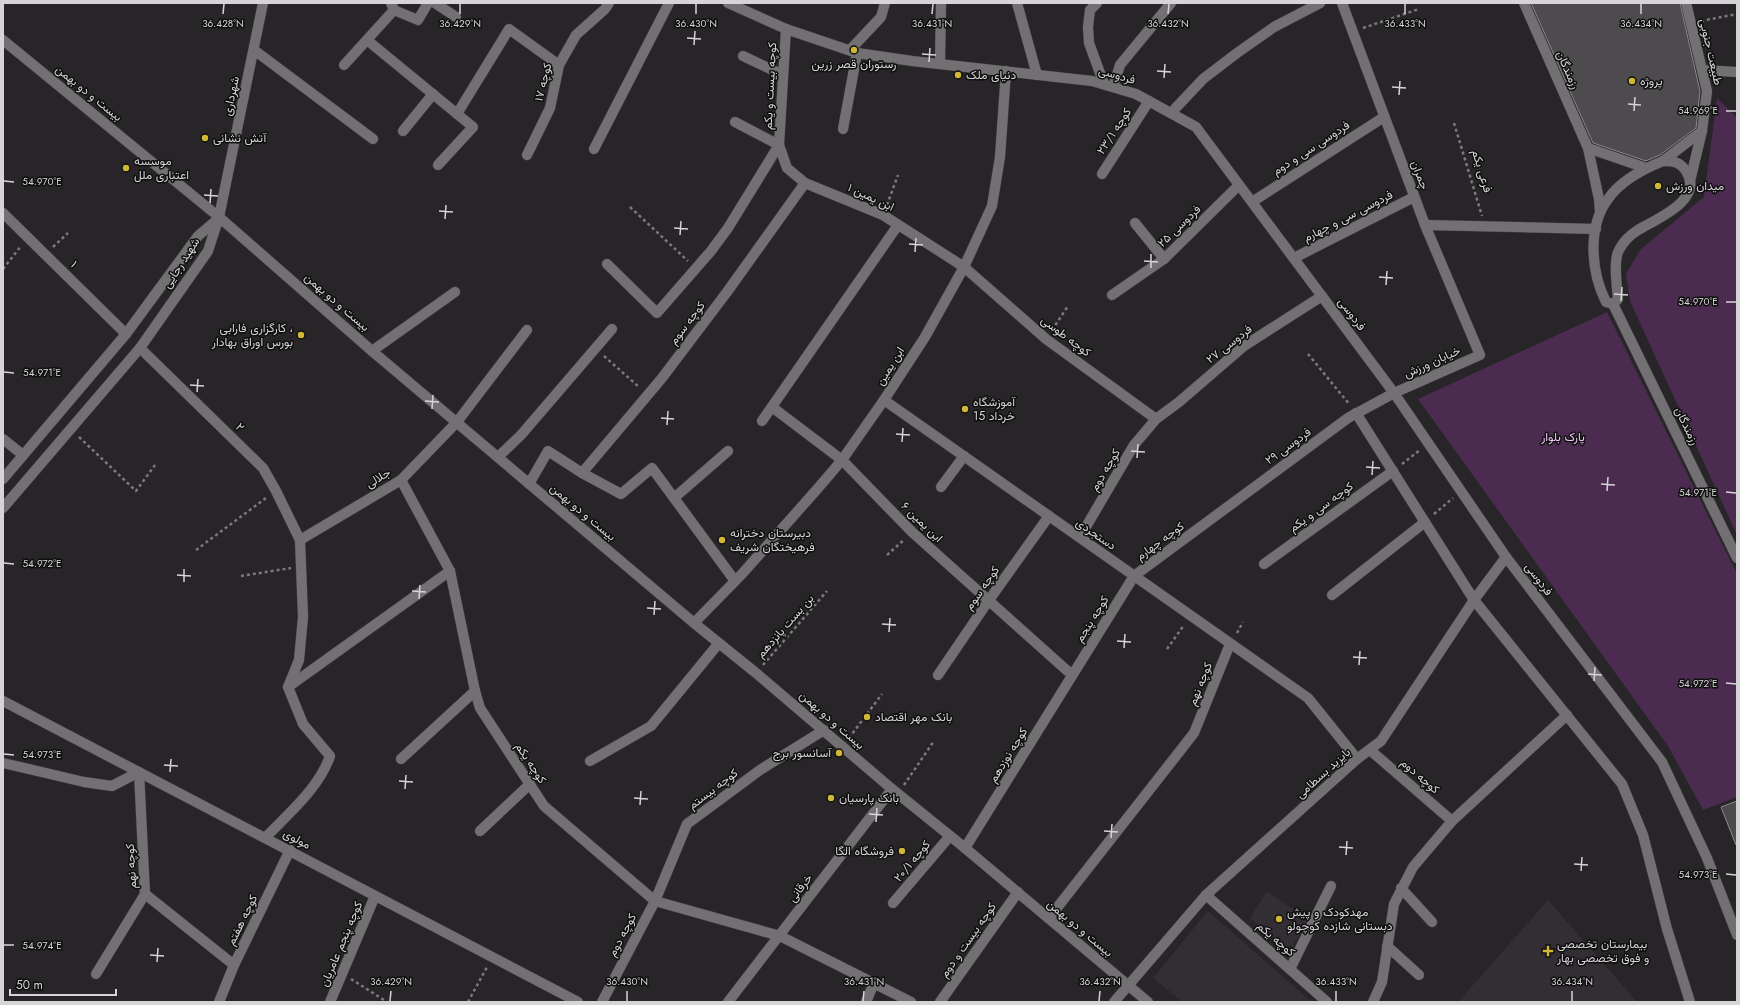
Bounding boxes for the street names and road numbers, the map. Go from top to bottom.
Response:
street label: طبیعت جنوبی [1695,17,1727,87]
street label: کوچه بیست و یکم [759,42,781,130]
street label: رزمندگان [1552,48,1584,92]
street label: بیست و دو بهمن [52,60,126,126]
street label: ۱۷ کوچه [530,61,556,103]
street label: فردوسی [1096,61,1138,89]
street label: شهرداری [218,74,244,118]
street label: کوچه ۲۳/۱ [1092,104,1136,158]
street label: فردوسی سی و دوم [1269,116,1353,180]
street label: فرعی یکم [1467,147,1497,195]
street label: چمران [1406,158,1434,192]
street label: ابن یمین ۱ [845,178,897,216]
street label: فردوسی سی و چهارم [1300,186,1396,246]
street label: فردوسی ۲۵ [1153,201,1205,251]
street label: شهید رجایی [158,234,204,292]
street label: ۱ [67,256,81,272]
street label: بیست و دو بهمن [300,268,374,336]
street label: فردوسی [1334,294,1370,334]
street label: کوچه سوم [665,297,709,349]
street label: کوچه طوسی [1037,311,1095,361]
street label: فردوسی ۲۷ [1202,320,1256,368]
street label: خیابان ورزش [1401,341,1463,383]
street label: ابن یمین [871,343,909,389]
street label: رزمندگان [1670,404,1704,448]
street label: ۲ [231,418,249,436]
street label: فردوسی ۲۹ [1261,423,1315,469]
street label: کوچه دوم [1085,445,1125,495]
street label: جلالی [362,463,394,493]
street label: کوچه سی و یکم [1285,477,1357,537]
street label: بیست و دو بهمن [546,479,620,545]
street label: ابن یمین ۶ [897,497,947,547]
street label: دستجردی [1072,514,1120,555]
street label: کوچه چهارم [1132,517,1188,565]
street label: فردوسی [1521,559,1557,599]
street label: کوچه سوم [960,562,1004,614]
street label: بن بست پانزدهم [752,590,818,662]
street label: کوچه پنجم [1071,592,1113,646]
street label: کوچه نهم [1183,660,1217,708]
street label: بیست و دو بهمن [795,686,869,754]
street label: کوچه نوزدهم [984,724,1032,786]
street label: کوچه یکم [511,739,551,787]
street label: بایزید بسطامی [1292,743,1354,803]
street label: کوچه دوم [1396,754,1444,798]
street label: کوچه بیستم [684,764,742,814]
street label: مولوی [280,824,314,854]
street label: کوچه ۲۰/۱ [889,836,935,886]
street label: کوچه نهم [121,843,141,889]
street label: خرقانی [783,870,817,906]
street label: کوچه هفتم [222,891,262,949]
street label: بیست و دو بهمن [1043,895,1117,961]
street label: کوچه پنجم عامریان [315,899,367,989]
street label: کوچه بیست و دوم [935,899,1001,981]
street label: کوچه دوم [603,910,641,960]
street label: کوچه یکم [1253,917,1299,961]

